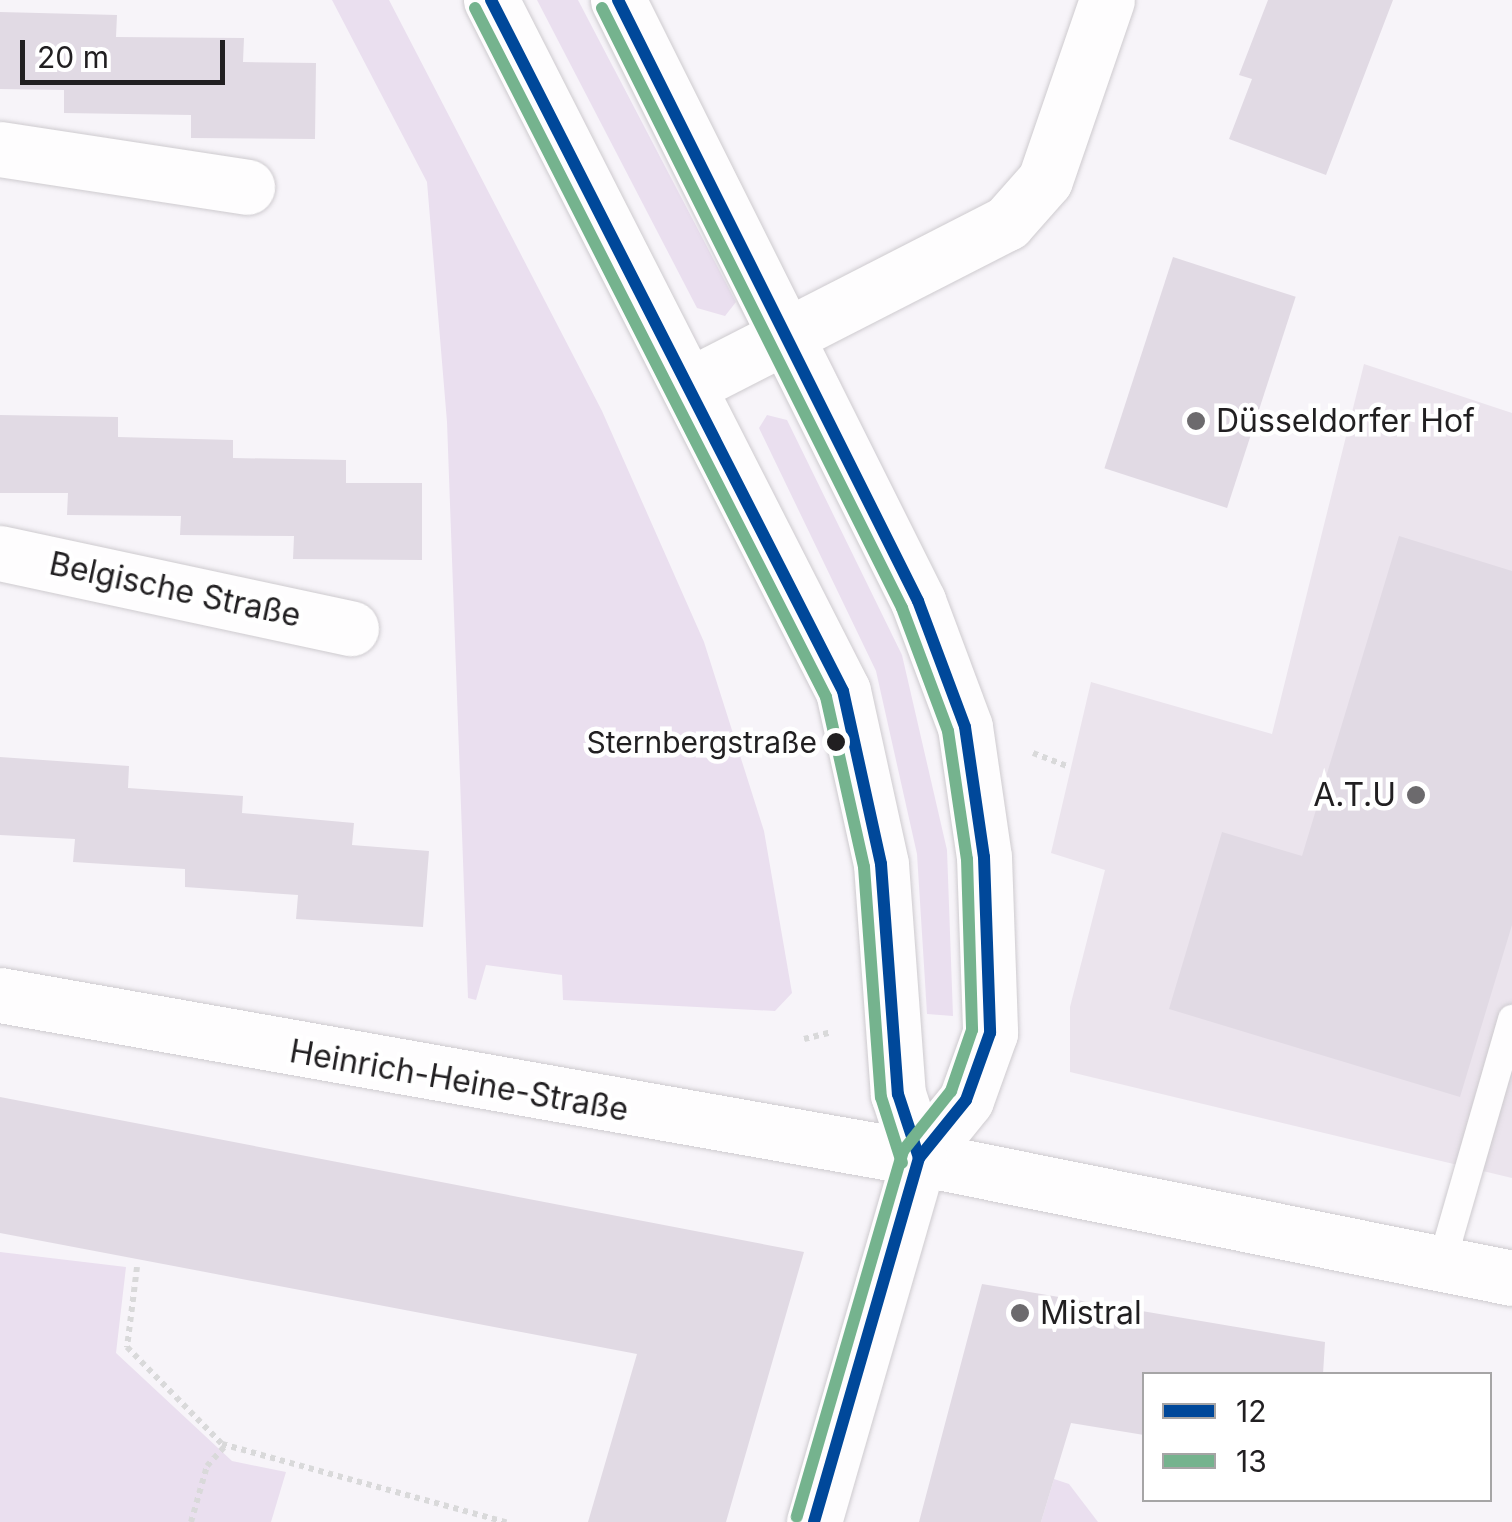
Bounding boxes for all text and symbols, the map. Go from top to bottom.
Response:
scale bar [25,20,230,82]
text: 20 m [37,39,109,75]
place label: Düsseldorfer Hof [1216,402,1475,440]
marker: Düsseldorfer Hof [1185,410,1207,432]
street label: Belgische Straße [46,545,304,635]
place label: Sternbergstraße [586,724,817,760]
marker: Sternbergstraße [826,732,846,752]
place label: A.T.U [1313,776,1396,814]
marker: A.T.U [1405,784,1427,806]
street label: Heinrich-Heine-Straße [287,1032,631,1130]
place label: Mistral [1040,1294,1142,1332]
marker: Mistral [1009,1302,1031,1324]
legend [1142,1372,1492,1502]
text: 12 [1236,1393,1267,1429]
text: 13 [1236,1443,1267,1479]

